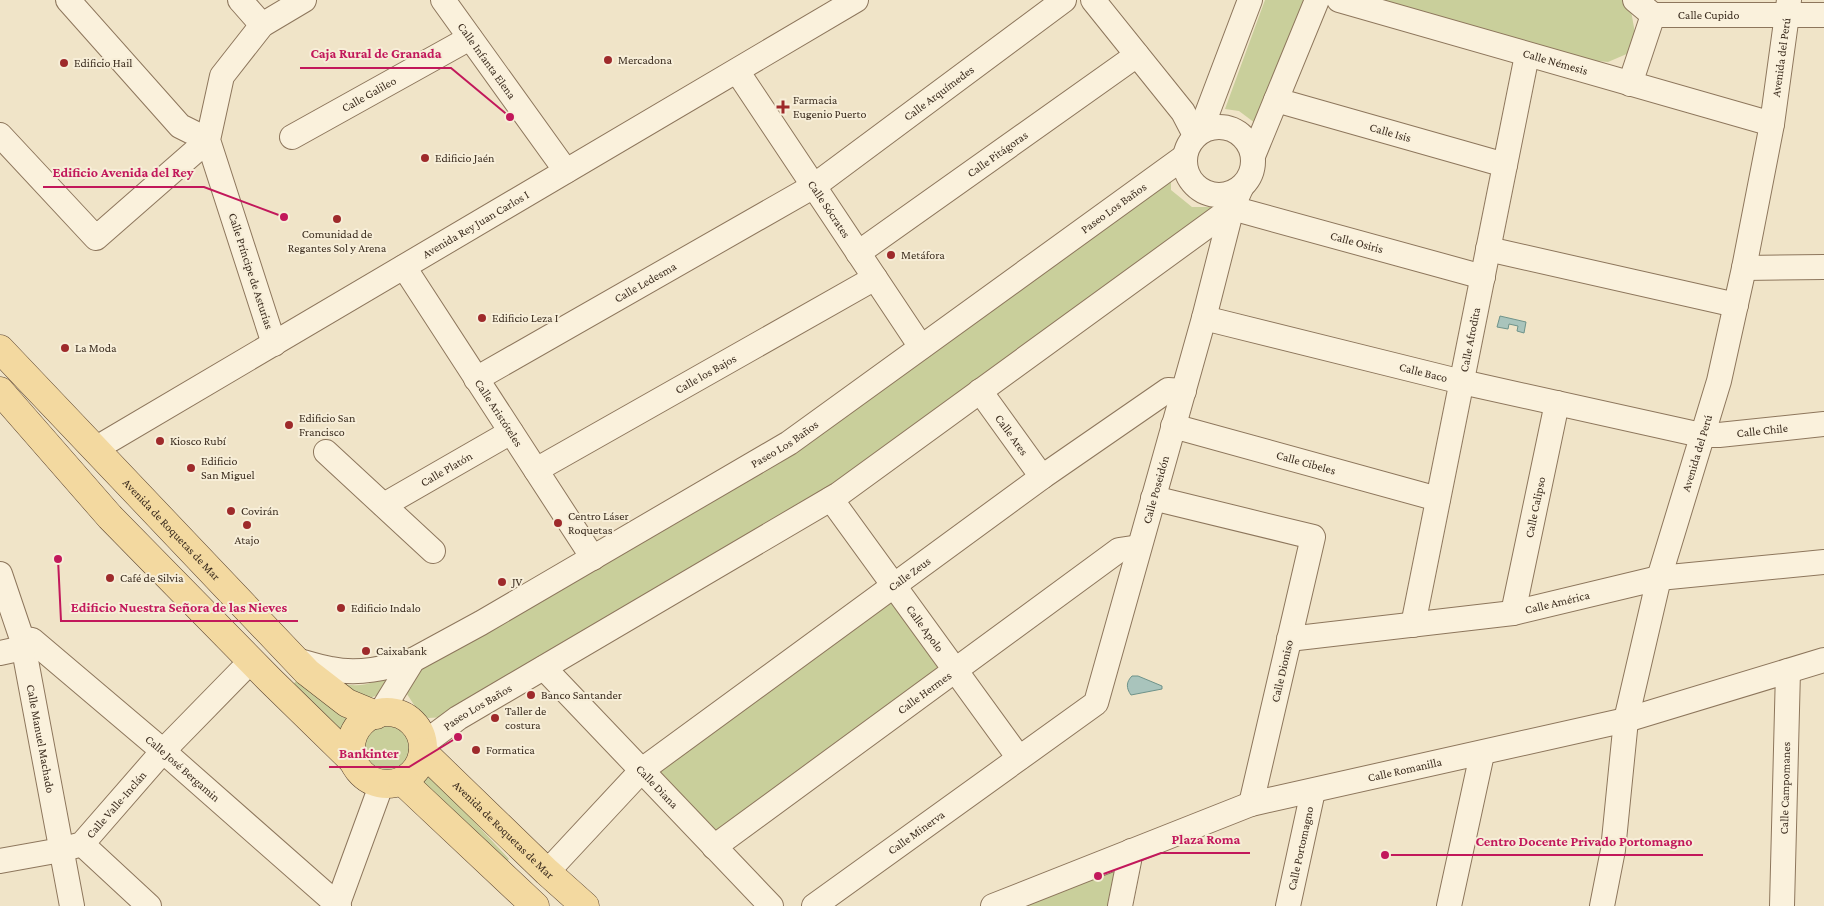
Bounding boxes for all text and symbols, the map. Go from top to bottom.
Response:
street label: Calle Cupido [1678,8,1739,22]
street label: Avenida del Perú [1769,16,1794,98]
street label: Calle Infanta Elena [455,20,519,102]
callout: Caja Rural de Granada [300,39,451,68]
text: Caja Rural de Granada [310,45,442,62]
street label: Calle Némesis [1521,46,1590,78]
place label: Mercadona [618,53,672,67]
marker: Mercadona [602,54,614,66]
place label: Edificio Hail [74,56,132,70]
marker: Edificio Hail [58,57,70,69]
street label: Calle Arquímedes [901,62,977,124]
street label: Calle Galileo [339,73,399,115]
place label: Farmacia Eugenio Puerto [793,93,866,121]
marker: Farmacia Eugenio Puerto [777,101,789,113]
street label: Calle Isis [1368,120,1413,145]
street label: Calle Pitágoras [964,128,1031,180]
place label: Edificio Jaén [435,151,495,165]
marker: Edificio Jaén [419,152,431,164]
callout: Edificio Avenida del Rey [43,158,204,187]
text: Edificio Avenida del Rey [53,164,194,180]
street label: Calle Sócrates [805,178,854,241]
street label: Paseo Los Baños [1078,179,1149,236]
street label: Avenida Rey Juan Carlos I [420,187,532,261]
street label: Calle Príncipe de Asturias [226,211,277,331]
marker: Comunidad de Regantes Sol y Arena [331,213,343,225]
place label: Comunidad de Regantes Sol y Arena [288,227,387,255]
street label: Calle Osiris [1329,228,1385,256]
place label: Metáfora [901,248,945,262]
marker: Metáfora [885,249,897,261]
street label: Calle Ledesma [612,259,679,306]
street label: Calle Afrodita [1457,306,1483,373]
place label: Edificio Leza I [492,311,559,325]
marker: Edificio Leza I [476,312,488,324]
place label: La Moda [75,341,117,355]
marker: La Moda [59,342,71,354]
street label: Calle los Bajos [673,351,739,397]
street label: Calle Baco [1398,360,1449,385]
street label: Calle Aristóteles [472,377,526,449]
place label: Edificio San Francisco [299,411,356,439]
street label: Calle Ares [992,412,1031,458]
street label: Avenida del Perú [1679,412,1716,493]
street label: Paseo Los Baños [748,417,821,471]
marker: Edificio San Francisco [283,419,295,431]
street label: Calle Chile [1736,421,1789,440]
place label: Kiosco Rubí [170,434,227,448]
marker: Kiosco Rubí [154,435,166,447]
street label: Calle Platón [418,448,475,490]
street label: Calle Cibeles [1275,448,1338,478]
place label: Edificio San Miguel [201,454,255,482]
street label: Calle Poseidón [1140,454,1172,525]
marker: Edificio San Miguel [185,462,197,474]
street label: Calle Calipso [1522,475,1548,539]
street label: Avenida de Roquetas de Mar [120,476,224,584]
place label: Covirán [241,504,279,518]
marker: Covirán [225,505,237,517]
place label: Centro Láser Roquetas [568,509,629,537]
marker: Centro Láser Roquetas [552,517,564,529]
marker: Atajo [241,519,253,531]
place label: Atajo [234,533,260,547]
street label: Calle Zeus [886,554,934,594]
place label: Café de Silvia [120,571,184,585]
marker: Café de Silvia [104,572,116,584]
place label: JV [511,575,523,589]
marker: JV [496,576,508,588]
street label: Calle América [1523,588,1591,617]
callout: Edificio Nuestra Señora de las Nieves [61,592,298,621]
text: Edificio Nuestra Señora de las Nieves [71,599,287,615]
place label: Edificio Indalo [351,601,421,615]
marker: Edificio Indalo [335,602,347,614]
street label: Calle Apolo [903,602,947,655]
street label: Calle Dioniso [1268,638,1296,704]
place label: Caixabank [376,644,427,658]
marker: Caixabank [360,645,372,657]
street label: Calle Hermes [895,668,954,717]
street label: Paseo Los Baños [441,681,515,733]
street label: Calle Manuel Machado [24,683,58,794]
place label: Banco Santander [541,688,623,702]
marker: Banco Santander [525,689,537,701]
place label: Taller de costura [505,704,546,732]
marker: Taller de costura [489,712,501,724]
street label: Calle José Bergamin [142,732,223,805]
callout: Bankinter [329,738,409,767]
street label: Calle Campomanes [1777,741,1793,835]
place label: Formatica [486,743,535,757]
marker: Formatica [470,744,482,756]
text: Bankinter [339,745,399,761]
street label: Calle Romanilla [1366,754,1444,785]
street label: Calle Diana [633,762,682,812]
street label: Calle Valle-Inclán [83,768,150,841]
street label: Avenida de Roquetas de Mar [450,778,557,882]
street label: Calle Portomagno [1285,805,1316,892]
street label: Calle Minerva [885,807,948,858]
callout: Plaza Roma [1161,824,1250,853]
callout: Centro Docente Privado Portomagno [1466,826,1703,855]
text: Plaza Roma [1172,831,1241,847]
text: Centro Docente Privado Portomagno [1475,833,1693,849]

